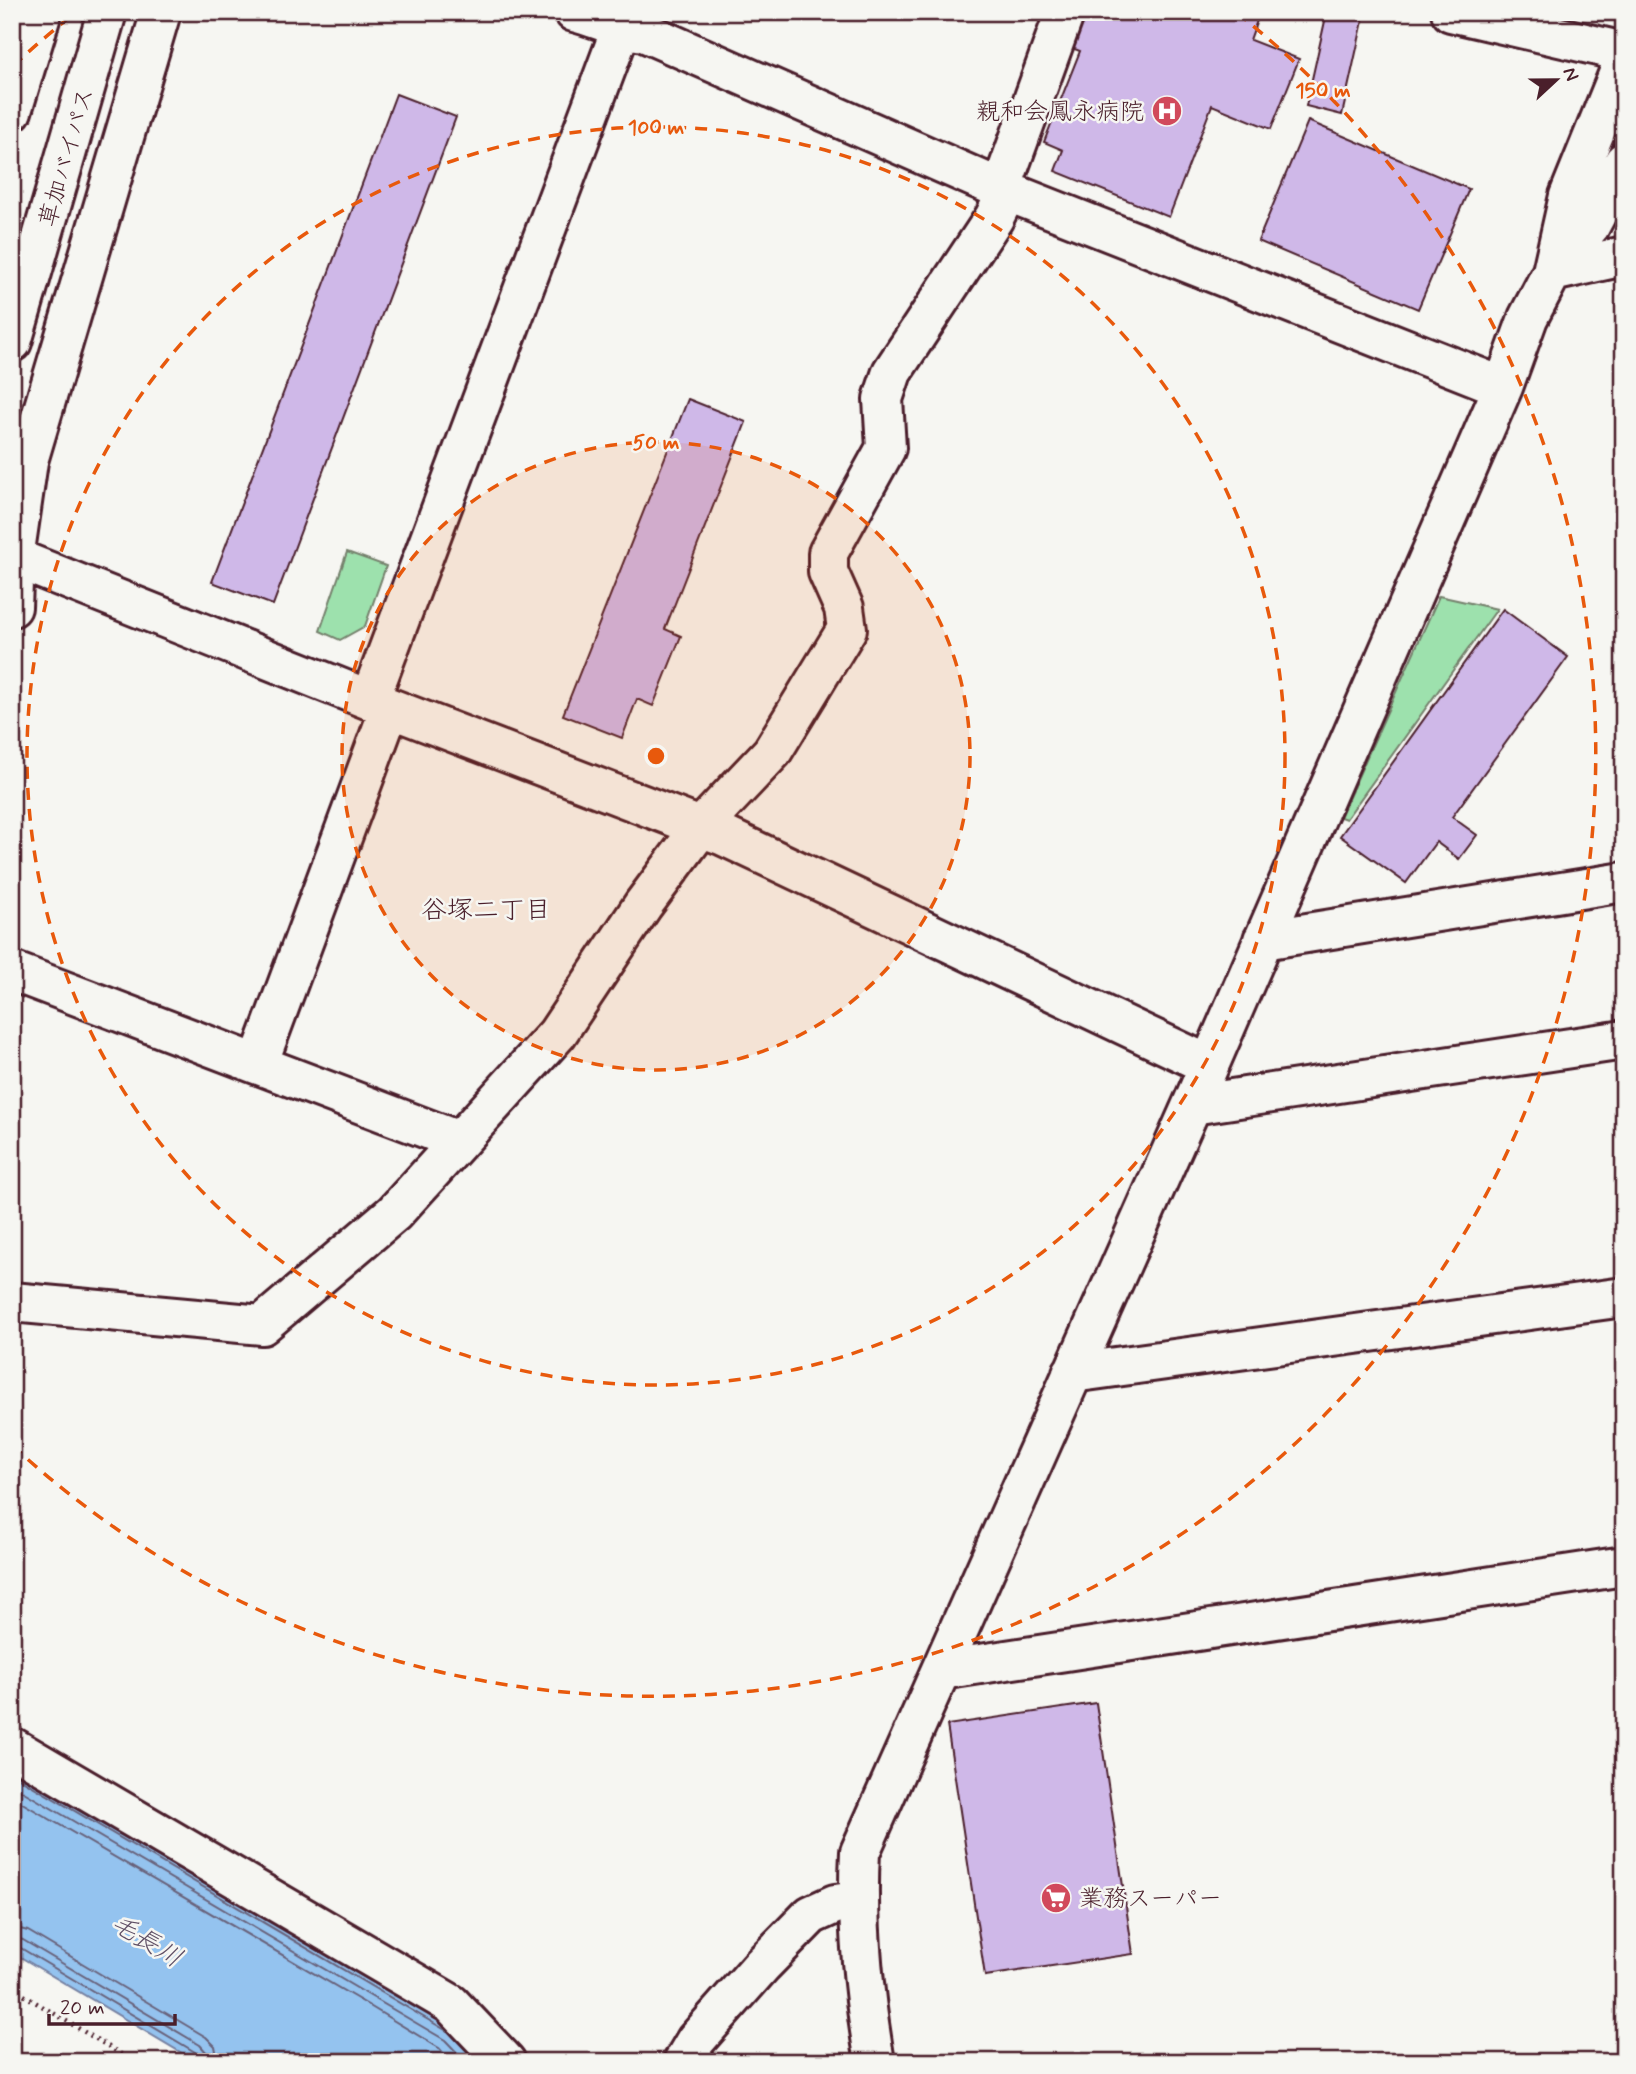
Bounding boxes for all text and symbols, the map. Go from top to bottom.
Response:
north arrow [1520,46,1590,116]
text: N [1556,64,1584,85]
text: 150 m [1295,77,1351,105]
street label: 草加バイパス [33,84,102,231]
hospital icon: 親和会鳳永病院 [1150,94,1184,128]
place label: 親和会鳳永病院 [976,97,1144,128]
text: 100 m [628,114,684,142]
text: 50 m [633,429,680,457]
centre of rings [644,744,668,768]
district label: 谷塚二丁目 [421,894,551,928]
supermarket icon: 業務スーパー [1039,1881,1073,1915]
place label: 業務スーパー [1079,1884,1222,1915]
water label: 毛長川 [104,1907,188,1976]
scale bar [49,1983,175,2027]
text: 20 m [60,1994,105,2022]

